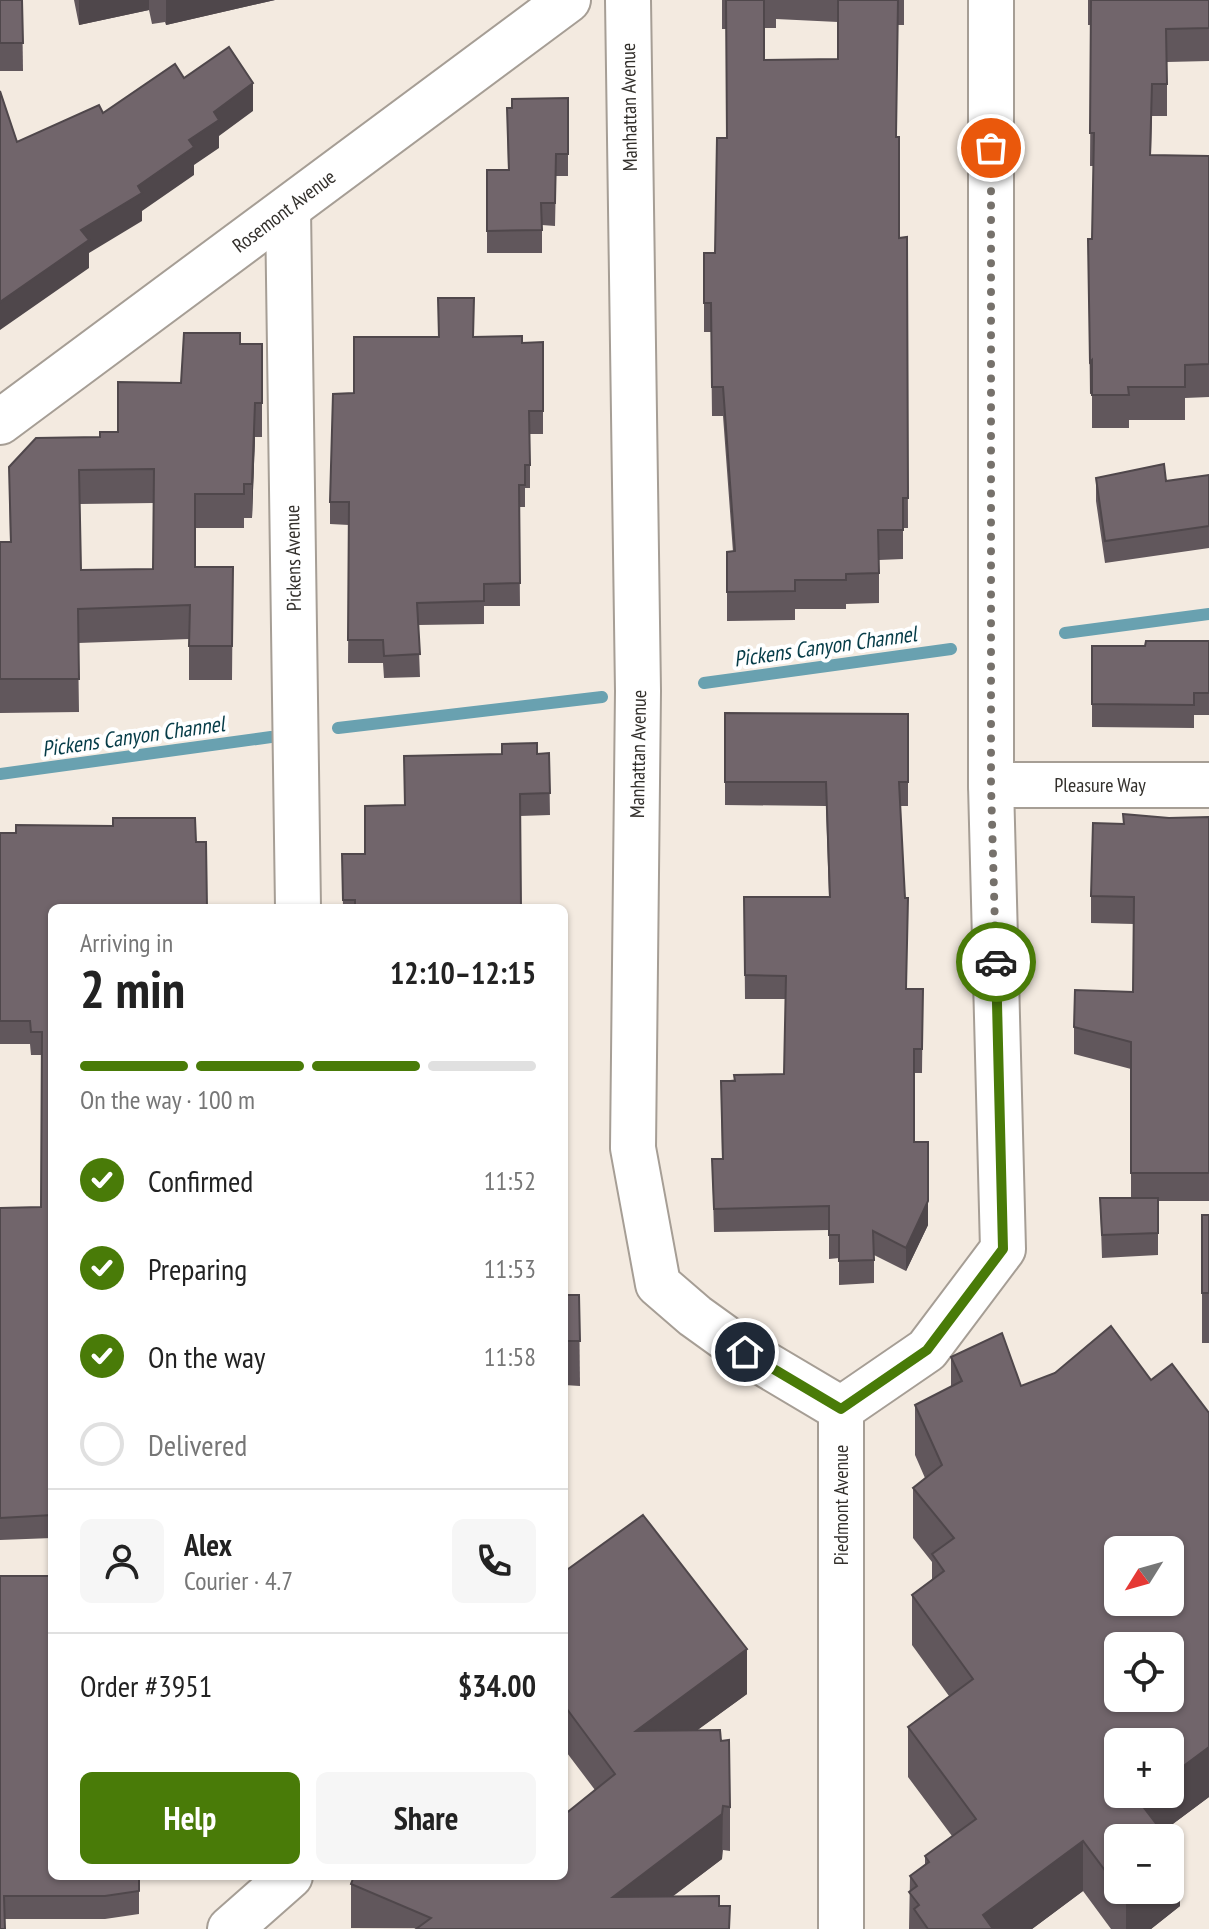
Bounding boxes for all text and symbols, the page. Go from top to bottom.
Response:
street label: Manhattan Avenue [615,43,643,171]
pin [957,114,1025,182]
icon: bag [969,126,1013,170]
street label: Rosemont Avenue [227,164,341,258]
street label: Pickens Avenue [279,505,307,611]
water label: Pickens Canyon Channel [732,619,920,673]
street label: Manhattan Avenue [624,690,652,818]
water label: Pickens Canyon Channel [40,709,228,763]
street label: Pleasure Way [1054,772,1146,798]
courier [956,922,1036,1002]
text: Arriving in [80,926,173,959]
icon: car [974,940,1018,984]
text: 12:10–12:15 [390,953,536,992]
text: 2 min [80,955,185,1022]
text: On the way · 100 m [80,1083,255,1116]
icon: check [80,1158,124,1202]
text: Confirmed [148,1161,253,1200]
text: 11:52 [484,1164,536,1197]
icon: check [80,1246,124,1290]
text: Preparing [148,1249,247,1288]
text: 11:53 [484,1252,536,1285]
pin [711,1318,779,1386]
icon: home [723,1330,767,1374]
icon: check [80,1334,124,1378]
text: On the way [148,1337,265,1376]
text: 11:58 [484,1340,536,1373]
text: Delivered [148,1425,247,1464]
street label: Piedmont Avenue [828,1445,854,1565]
button: person [80,1519,164,1603]
button: phone [452,1519,536,1603]
text: Alex [184,1525,232,1564]
north arrow [1104,1536,1184,1616]
map controls [1104,1536,1184,1904]
text: Courier · 4.7 [184,1564,293,1597]
button: locate [1104,1632,1184,1712]
text: Order #3951 [80,1666,212,1705]
text: $34.00 [458,1666,536,1705]
button: + [1104,1728,1184,1808]
button: Help [80,1772,300,1864]
button: Share [316,1772,536,1864]
button: − [1104,1824,1184,1904]

